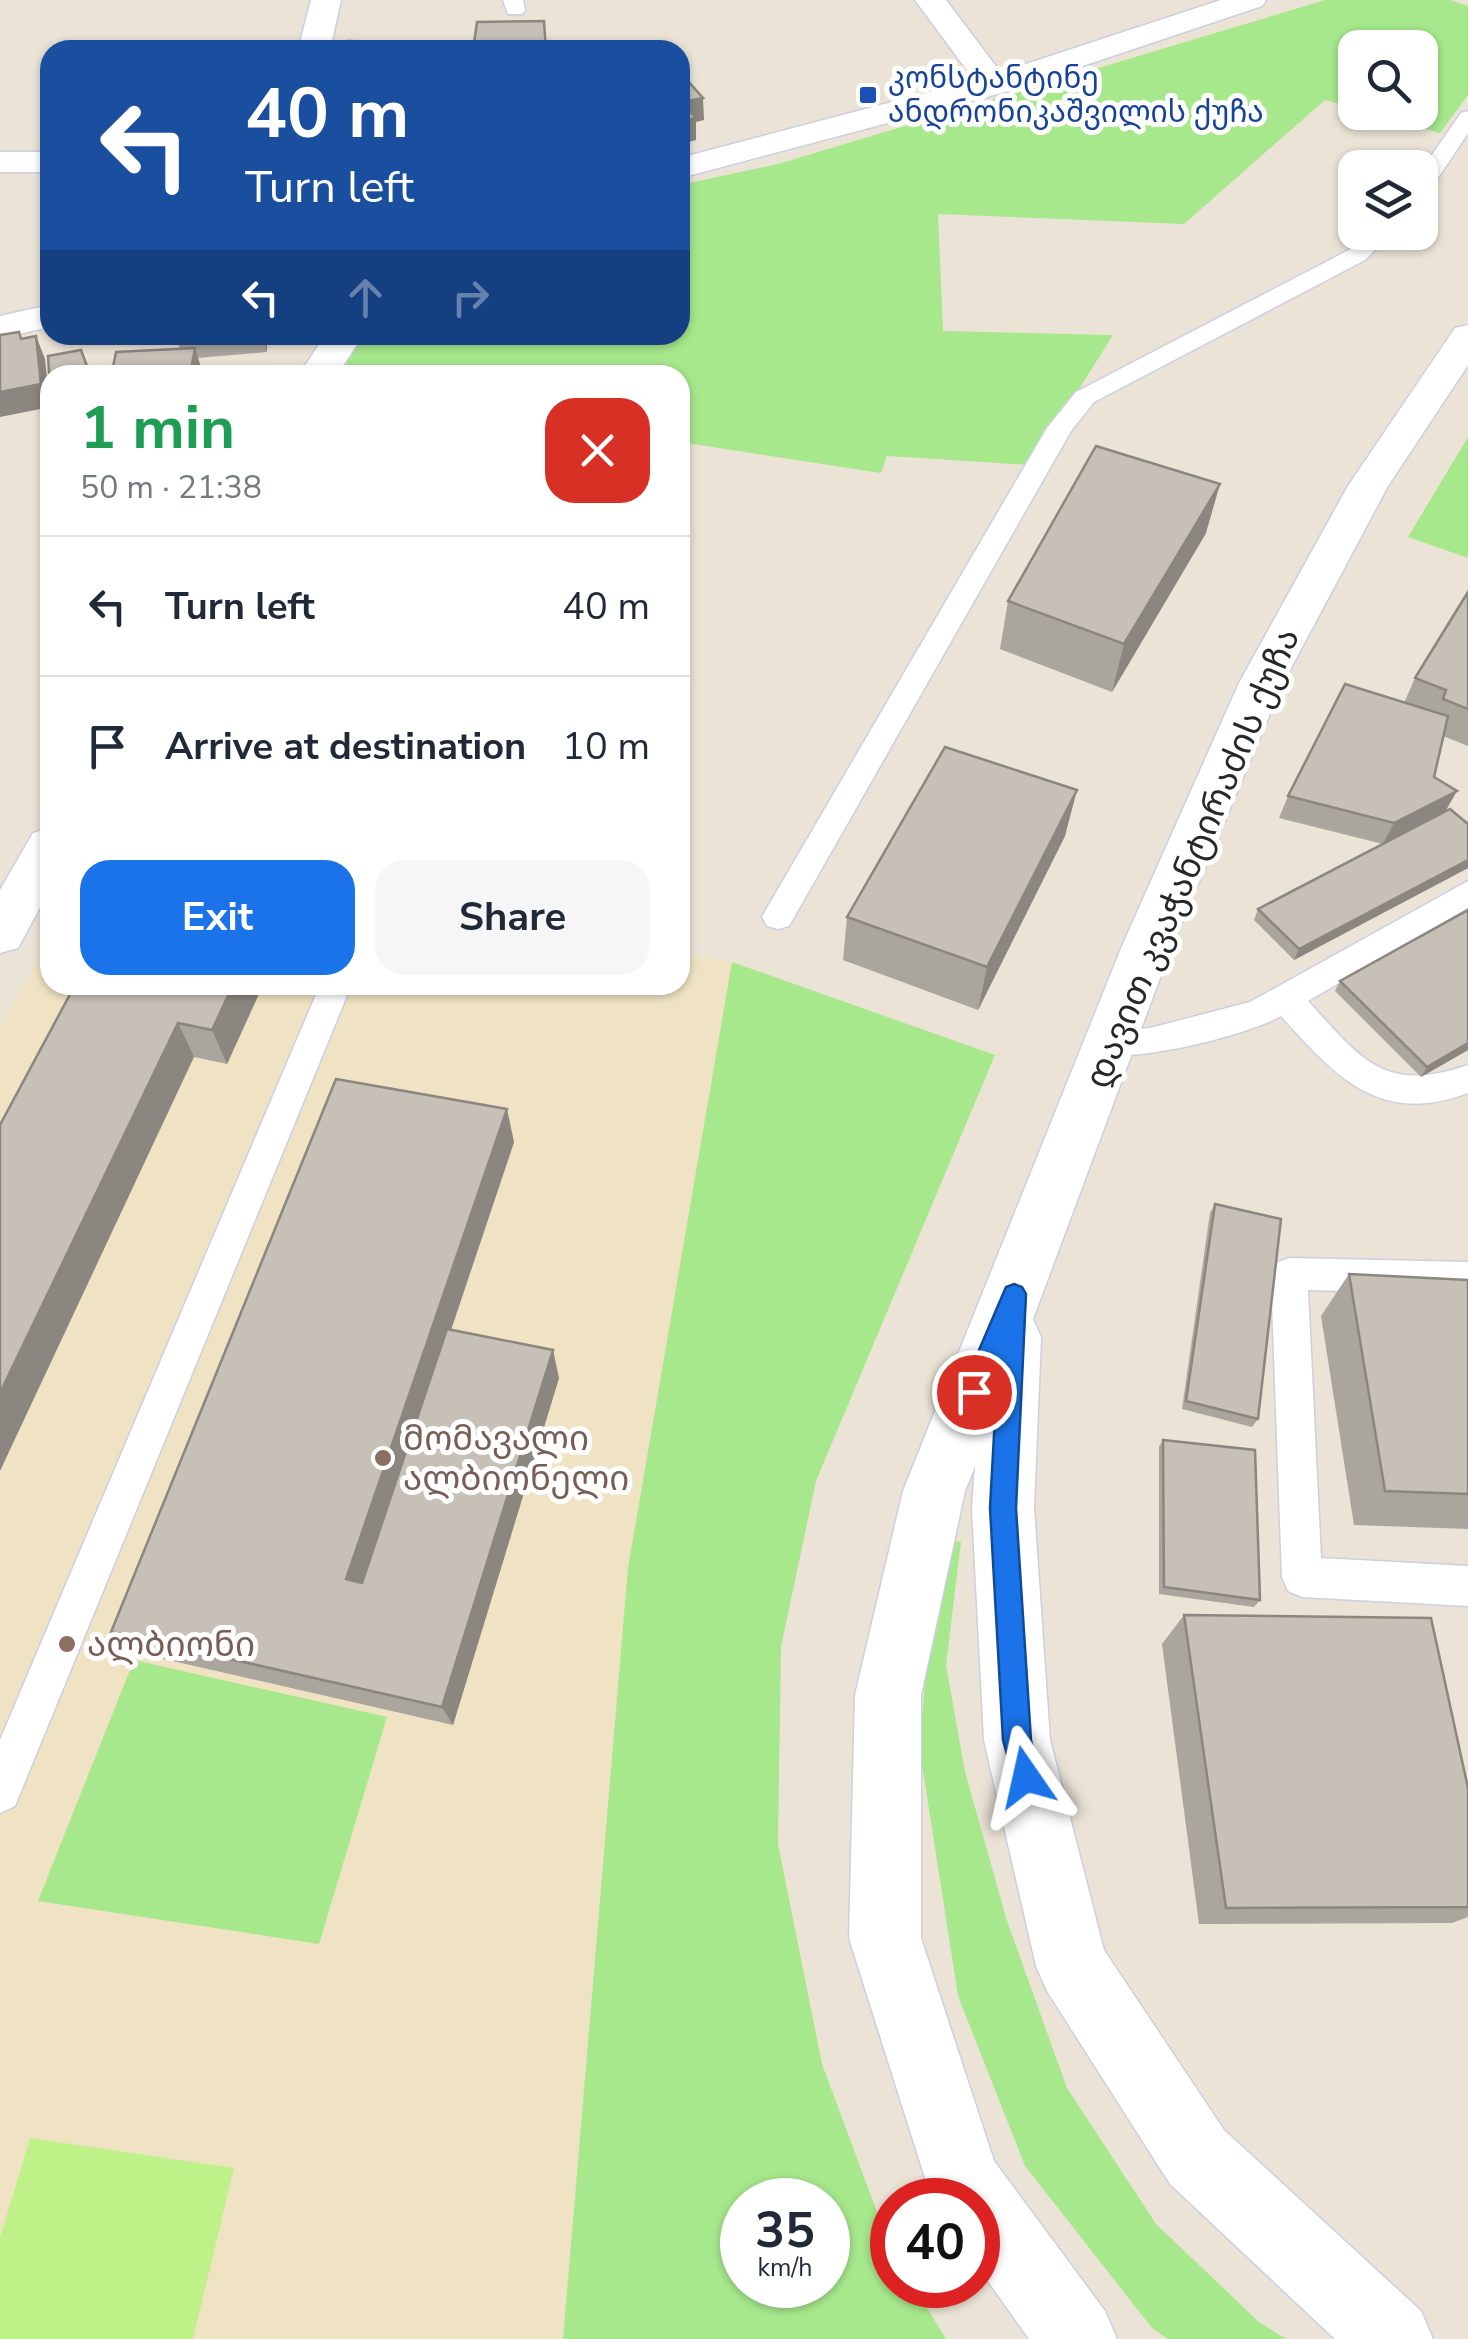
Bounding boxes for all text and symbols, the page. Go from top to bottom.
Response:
map controls [1338,30,1438,250]
button: search [1338,30,1438,130]
place label: კონსტანტინე ანდრონიკაშვილის ქუჩა [888,58,1264,133]
text: 40 m [245,66,409,162]
icon: left [80,80,210,210]
marker: კონსტანტინე ანდრონიკაშვილის ქუჩა [857,84,879,106]
button: layers [1338,150,1438,250]
text: Turn left [245,157,414,218]
icon: left [233,270,288,325]
icon: ahead [338,270,393,325]
icon: right [443,270,498,325]
text: 1 min [80,387,235,469]
button: close [545,398,650,503]
text: 50 m · 21:38 [80,466,262,509]
icon: left [80,579,135,634]
text: Turn left [165,581,315,632]
text: 40 m [562,581,650,632]
street label: დავით კვაჭანტირაძის ქუჩა [1074,621,1311,1095]
icon: arrive [80,719,135,774]
text: Arrive at destination [165,721,526,772]
text: 10 m [562,721,650,772]
button: Exit [80,860,355,975]
button: Share [375,860,650,975]
pin [932,1350,1017,1435]
icon: arrive [947,1365,1002,1420]
place label: მომავალი ალბიონელი [403,1415,629,1502]
marker: მომავალი ალბიონელი [372,1447,394,1469]
place label: ალბიონი [87,1621,255,1668]
marker: ალბიონი [56,1633,78,1655]
position arrow [974,1725,1078,1829]
speed limit sign: 40 [870,2178,1000,2308]
text: 35 [755,2196,815,2265]
text: km/h [757,2251,813,2285]

